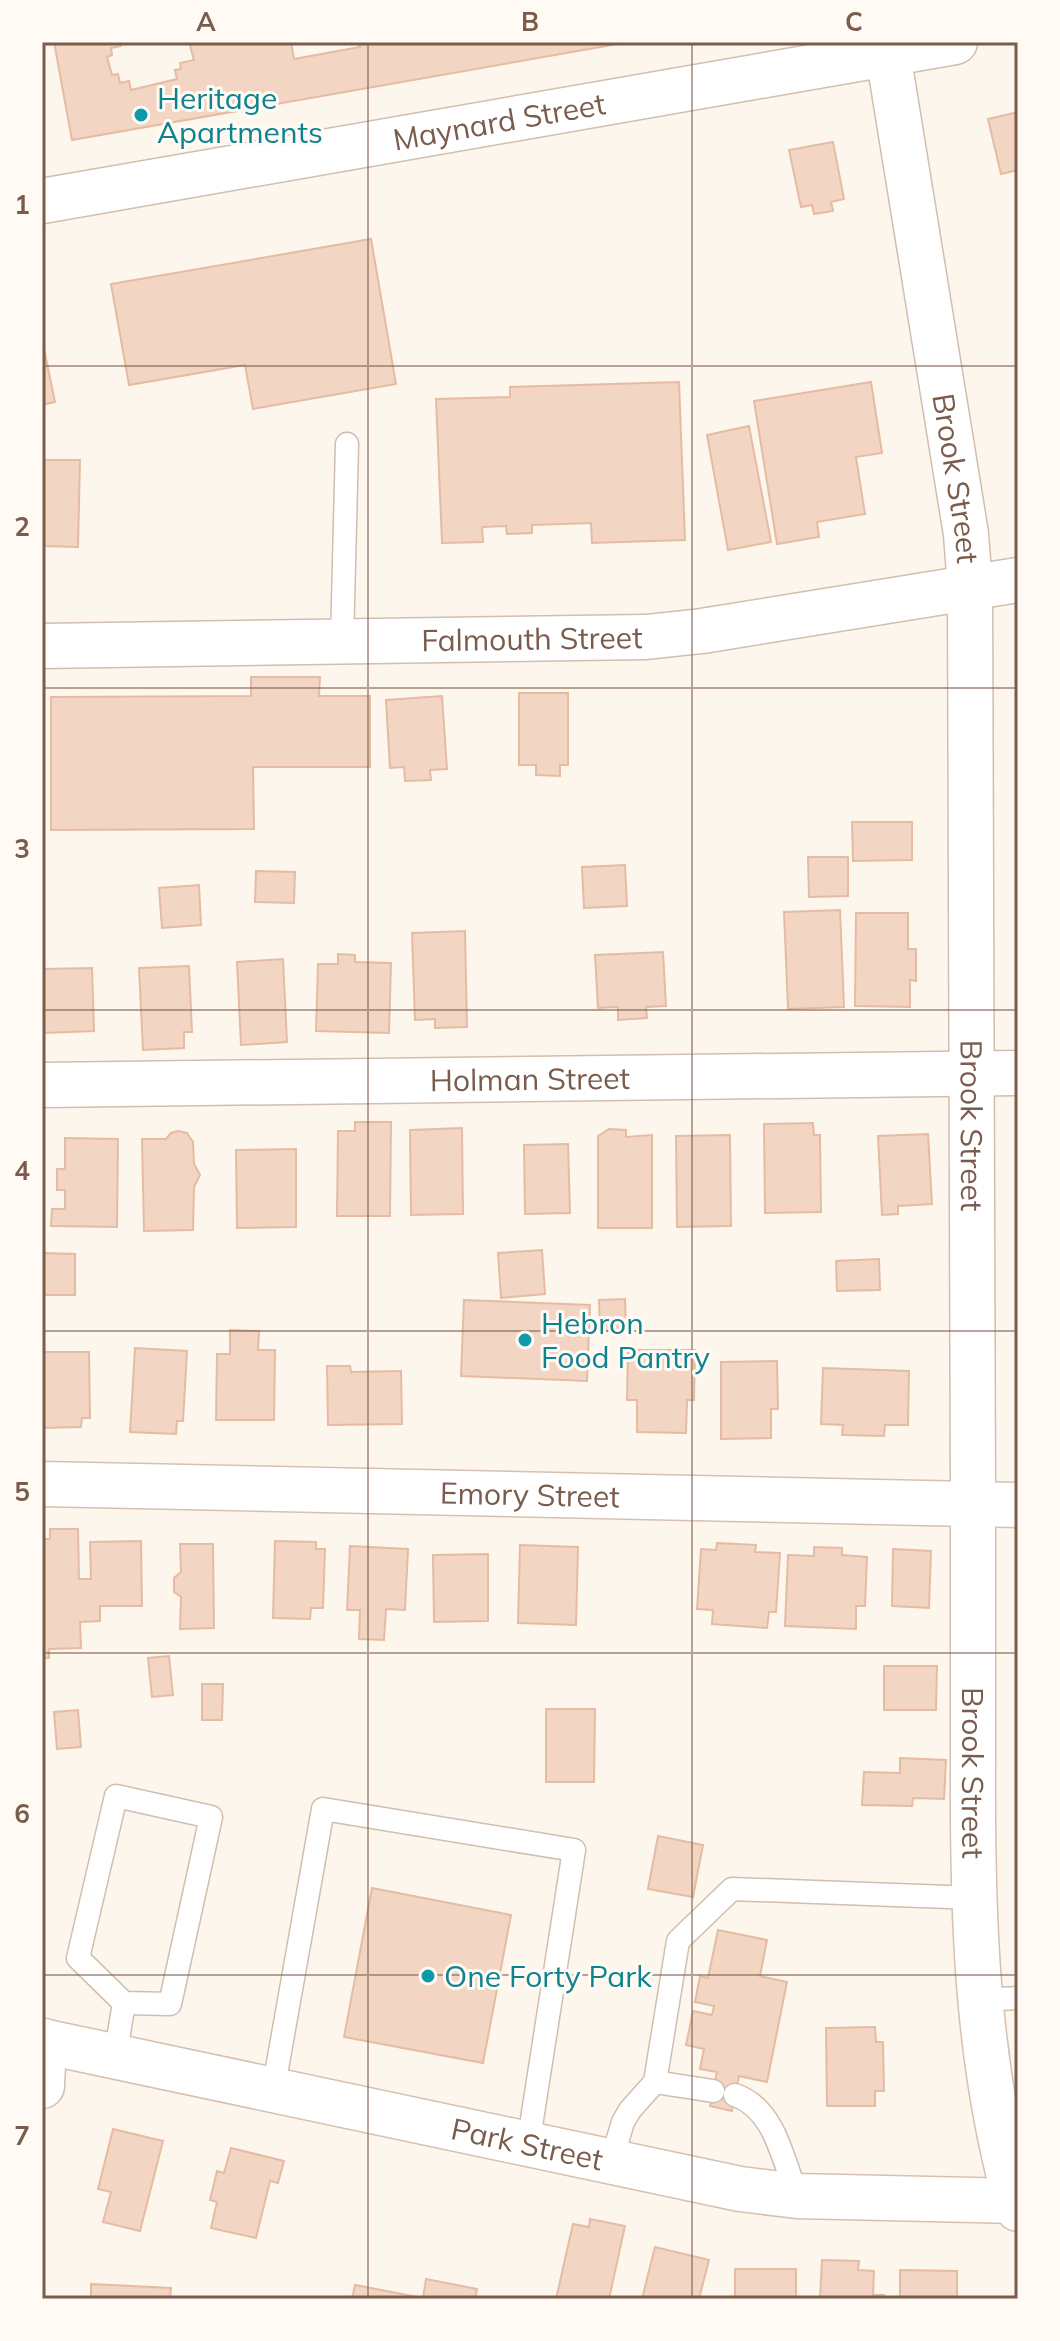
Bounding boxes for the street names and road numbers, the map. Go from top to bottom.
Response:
street label: Maynard Street [390,84,608,159]
street label: Brook Street [924,391,987,565]
street label: Falmouth Street [421,618,643,659]
street label: Brook Street [952,1040,991,1211]
street label: Holman Street [430,1059,630,1099]
street label: Emory Street [440,1474,620,1515]
street label: Brook Street [954,1687,992,1859]
street label: Park Street [448,2109,606,2178]

